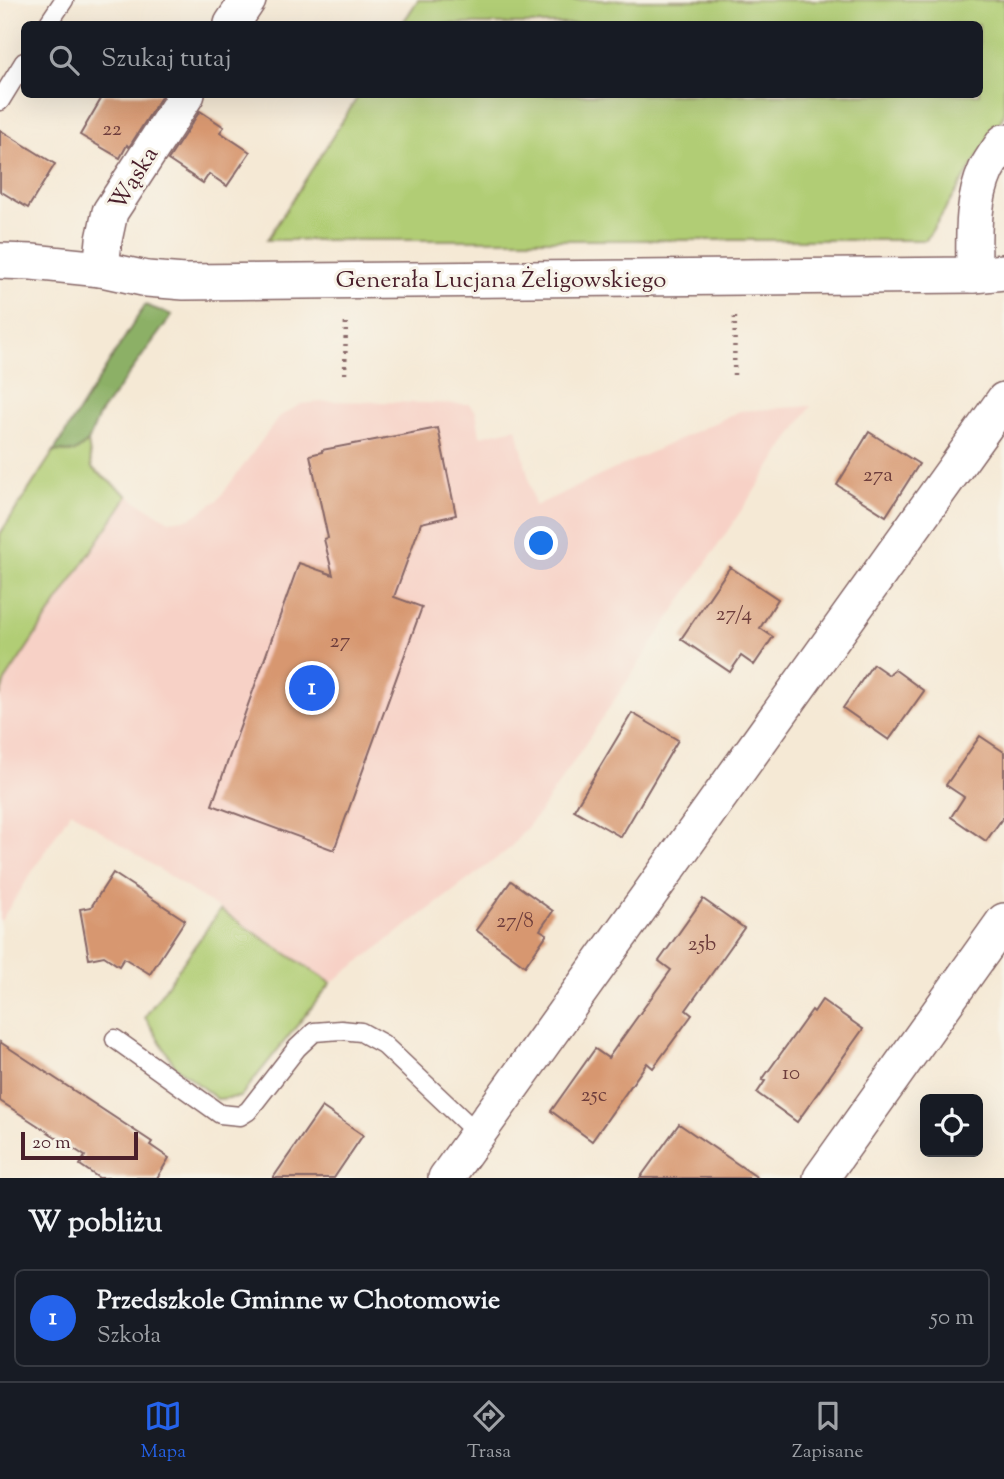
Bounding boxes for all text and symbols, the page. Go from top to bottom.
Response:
search box [21,21,983,98]
icon: search [45,41,83,79]
text: Szukaj tutaj [101,41,232,78]
house number: 22 [102,115,122,145]
street label: Wąska [102,140,168,218]
street label: Generała Lucjana Żeligowskiego [335,264,667,298]
house number: 27a [863,461,893,491]
your location [524,526,558,560]
house number: 27/4 [716,600,752,630]
house number: 27 [330,627,351,657]
pin: 1 [289,662,335,714]
house number: 27/8 [496,907,534,937]
house number: 25b [688,930,716,960]
house number: 10 [782,1059,800,1089]
house number: 25c [581,1081,607,1111]
map controls [920,1094,983,1157]
button: locate [920,1094,983,1157]
scale bar [21,1129,138,1161]
text: 20 m [32,1130,71,1157]
text: W pobliżu [28,1202,162,1245]
text: Przedszkole Gminne w Chotomowie [97,1283,500,1320]
text: 1 [49,1302,57,1335]
text: 50 m [930,1302,974,1335]
text: Szkoła [97,1320,161,1353]
tab: Mapa [141,1397,186,1466]
tab: Trasa [467,1397,511,1466]
tab: Zapisane [792,1397,863,1466]

